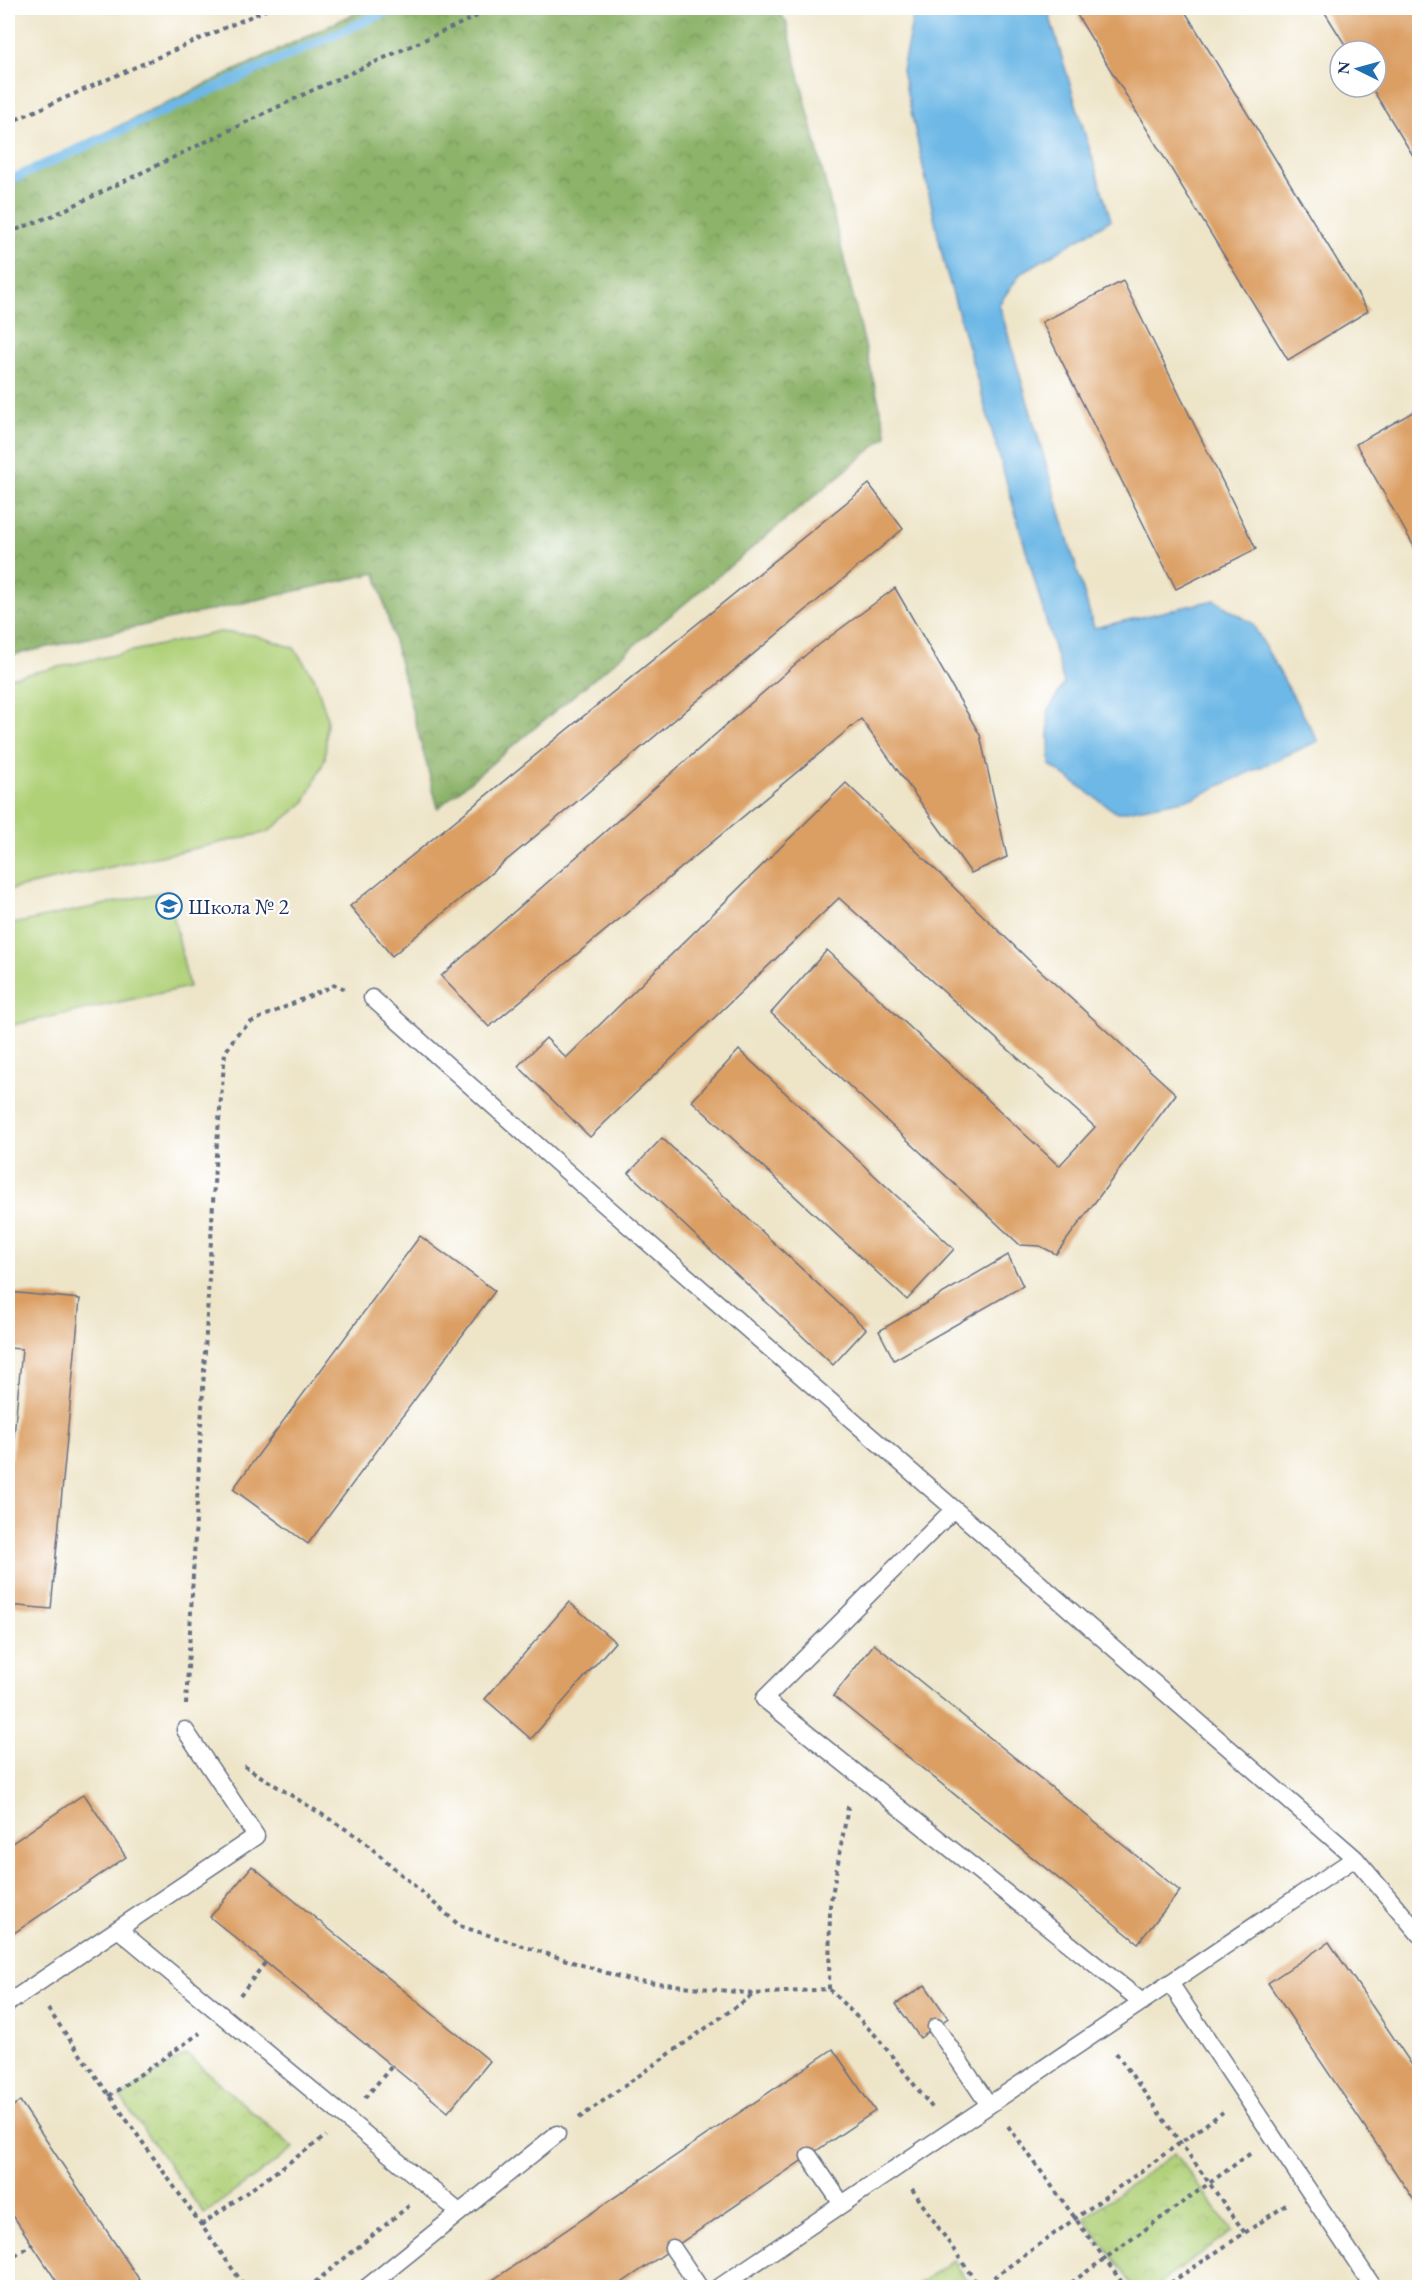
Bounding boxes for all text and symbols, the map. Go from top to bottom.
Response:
north arrow [1328,39,1388,99]
text: N [1333,60,1355,75]
school or university icon: Школа № 2 [154,891,184,921]
place label: Школа № 2 [188,892,289,921]

